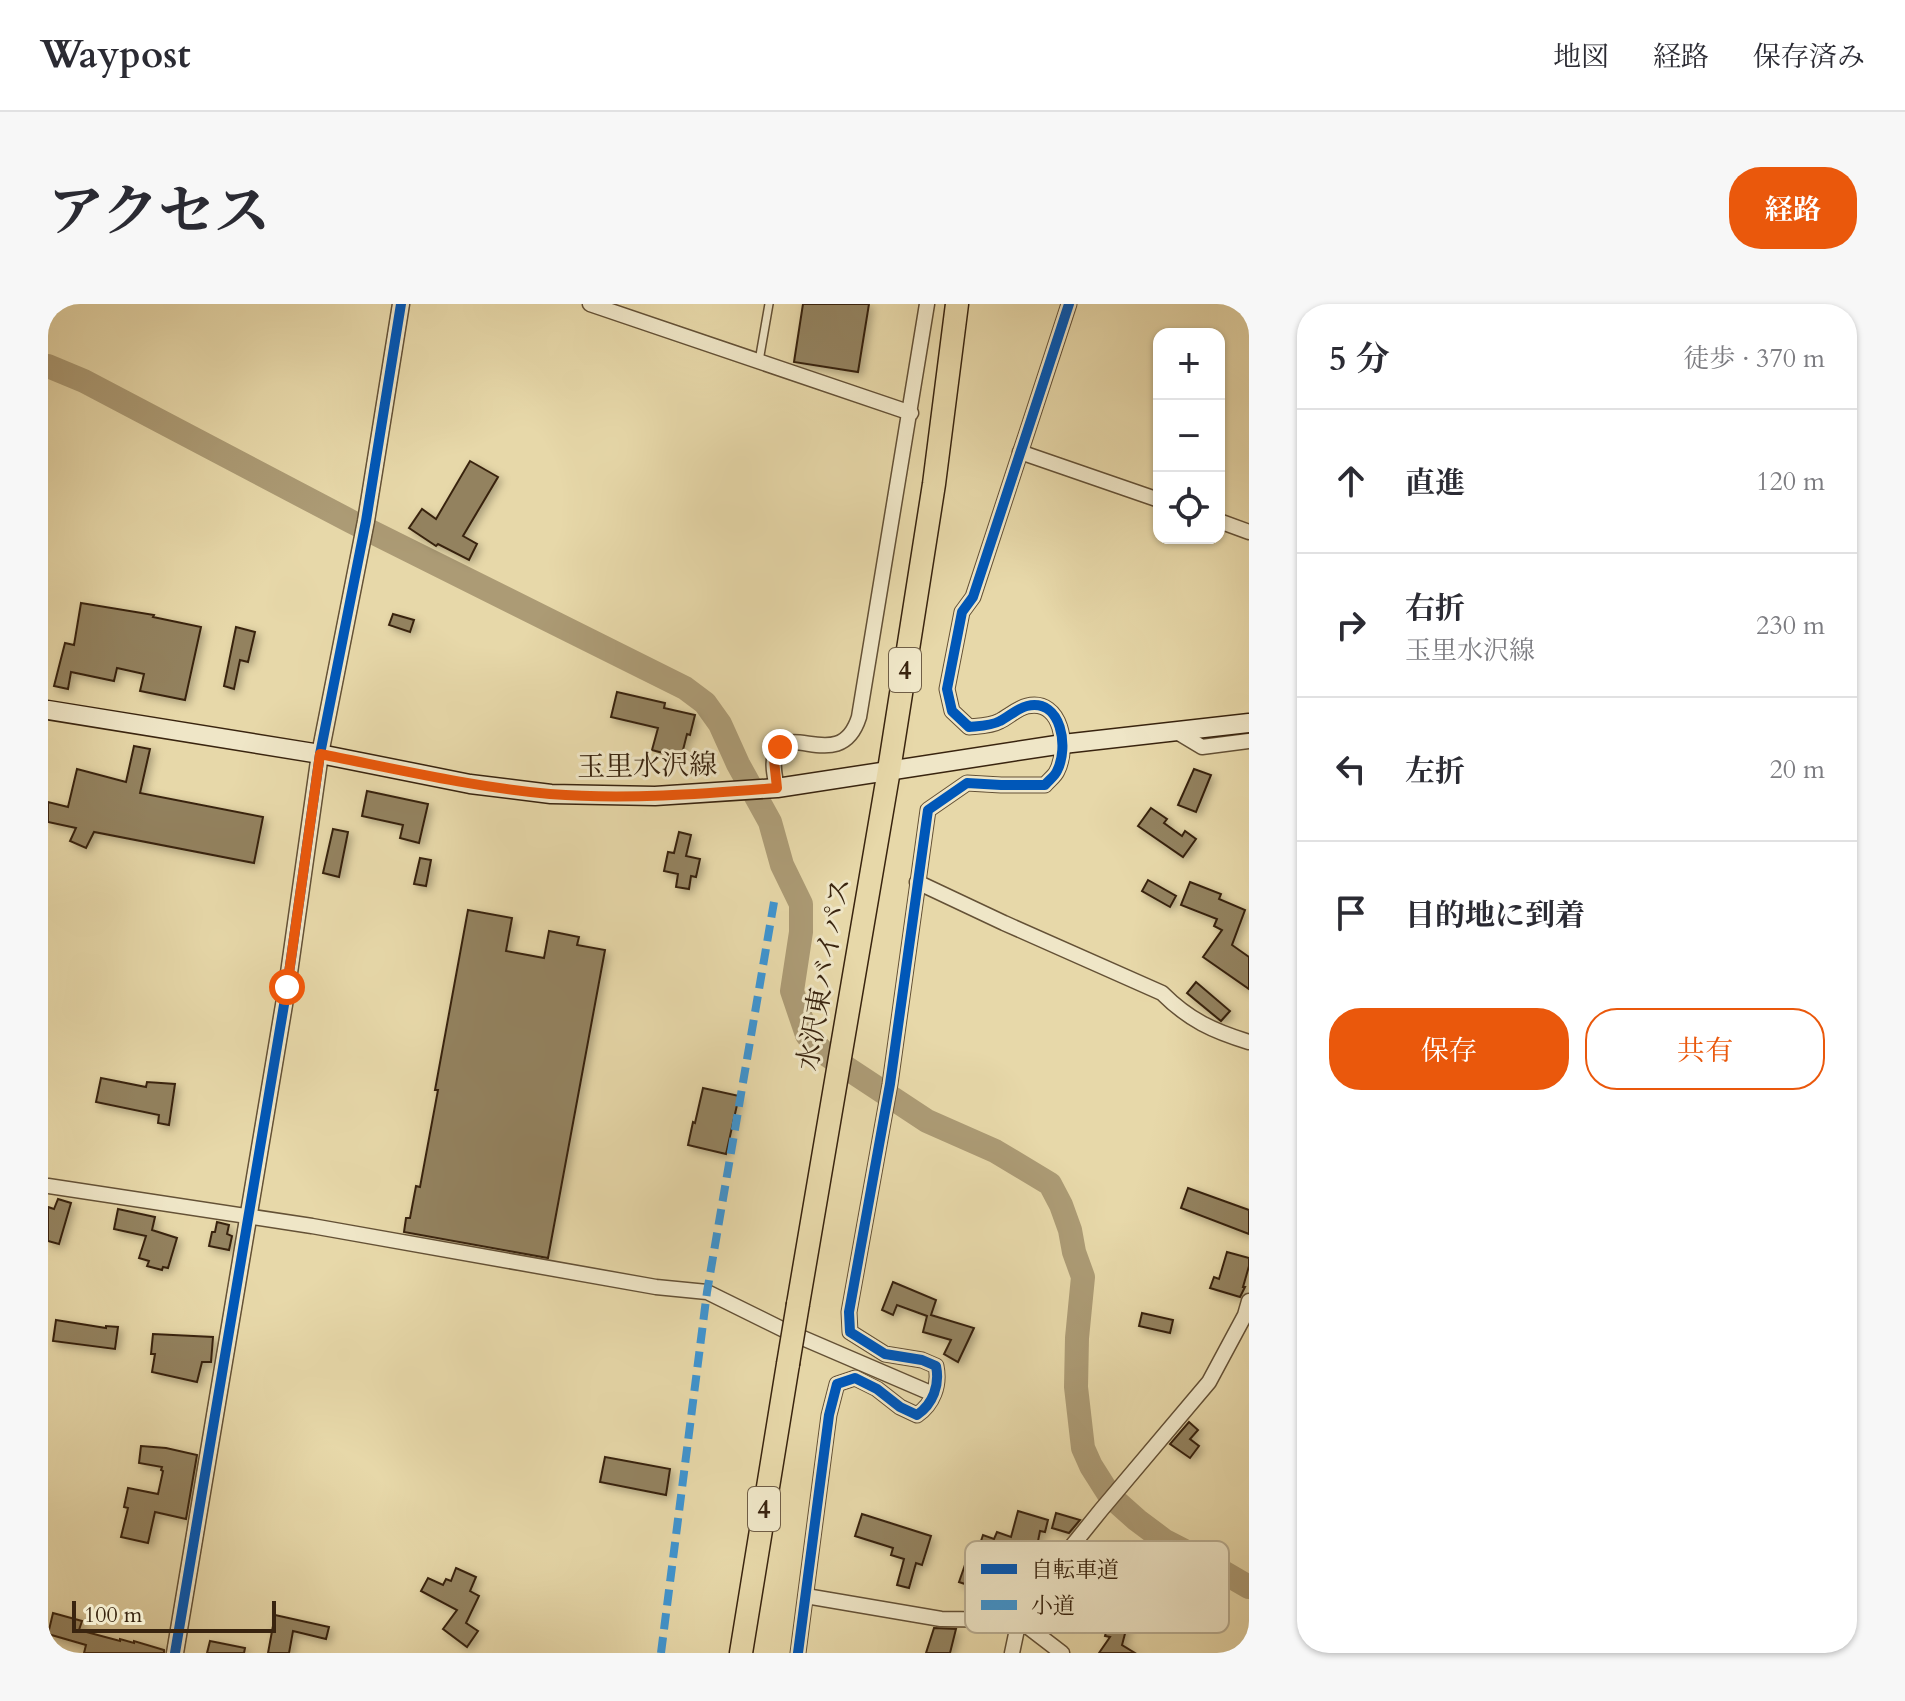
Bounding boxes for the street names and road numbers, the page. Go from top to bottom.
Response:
road number: 4 [889,648,921,692]
street label: 玉里水沢線 [577,746,717,786]
street label: 水沢東バイパス [788,875,860,1074]
road number: 4 [748,1487,780,1531]

